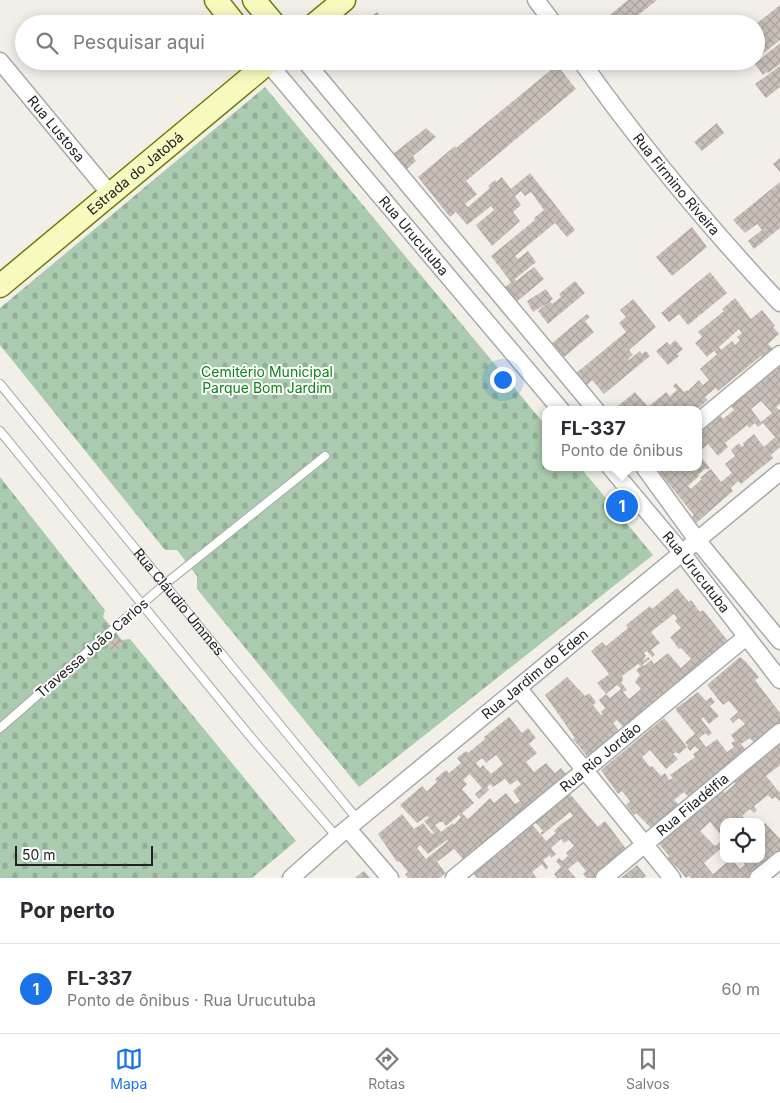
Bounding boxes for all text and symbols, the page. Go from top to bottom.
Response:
search box [15,15,765,70]
icon: search [33,29,61,57]
text: Pesquisar aqui [73,31,205,54]
street label: Rua Lustosa [24,92,89,165]
street label: Estrada do Jatobá [83,128,186,218]
street label: Rua Firmino Riveira [630,130,724,239]
street label: Rua Urucutuba [376,192,453,279]
park label: Cemitério Municipal Parque Bom Jardim [201,363,333,396]
your location [490,367,516,393]
popup [542,406,702,471]
text: FL-337 [561,417,626,440]
text: Ponto de ônibus [561,440,683,460]
pin: 1 [606,487,638,525]
street label: Rua Urucutuba [659,528,734,616]
street label: Rua Cláudio Ummes [130,545,228,659]
street label: Travessa João Carlos [32,594,151,701]
street label: Rua Jardim do Éden [478,625,591,722]
street label: Rua Rio Jordão [556,718,644,795]
street label: Rua Filadélfia [653,769,732,839]
map controls [720,818,765,863]
button: locate [720,818,765,863]
scale bar [15,843,152,866]
text: 50 m [22,846,56,863]
text: Por perto [20,898,115,923]
text: FL-337 [67,967,132,990]
text: 1 [33,979,39,999]
text: 60 m [721,979,760,999]
text: Ponto de ônibus · Rua Urucutuba [67,990,316,1010]
tab: Mapa [110,1045,147,1092]
tab: Rotas [368,1045,405,1092]
tab: Salvos [626,1045,670,1092]

